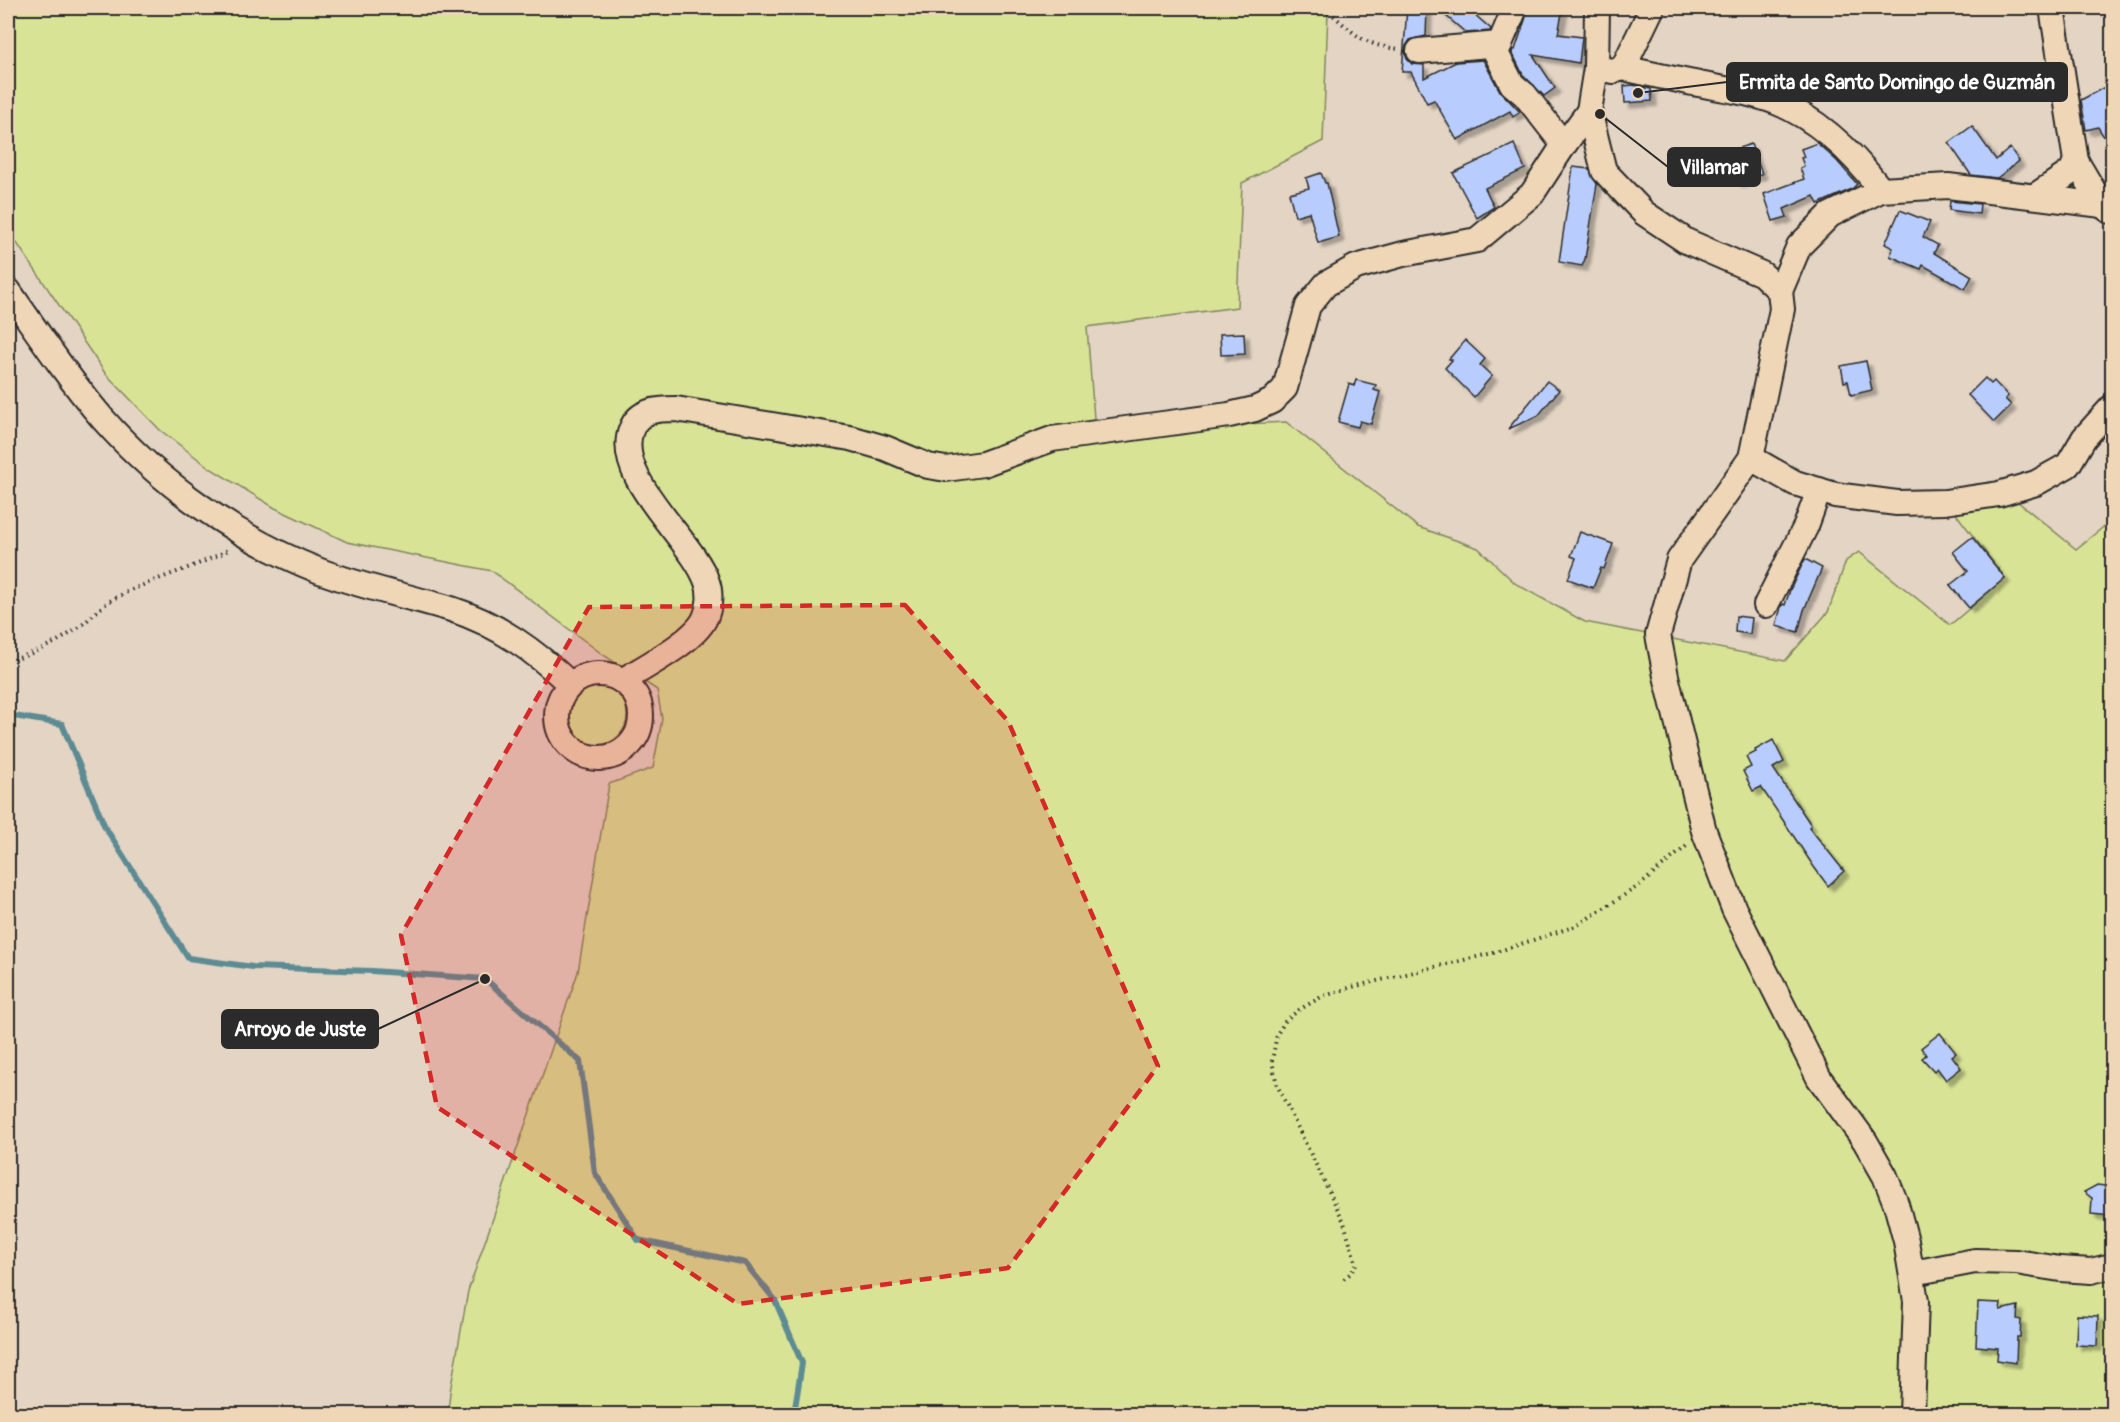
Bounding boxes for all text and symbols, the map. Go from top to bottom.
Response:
callout: Ermita de Santo Domingo de Guzmán [1727,63,2067,101]
text: Ermita de Santo Domingo de Guzmán [1739,70,2055,95]
callout: Villamar [1668,148,1760,186]
text: Villamar [1680,155,1749,180]
callout: Arroyo de Juste [222,1010,378,1048]
text: Arroyo de Juste [234,1017,367,1042]

